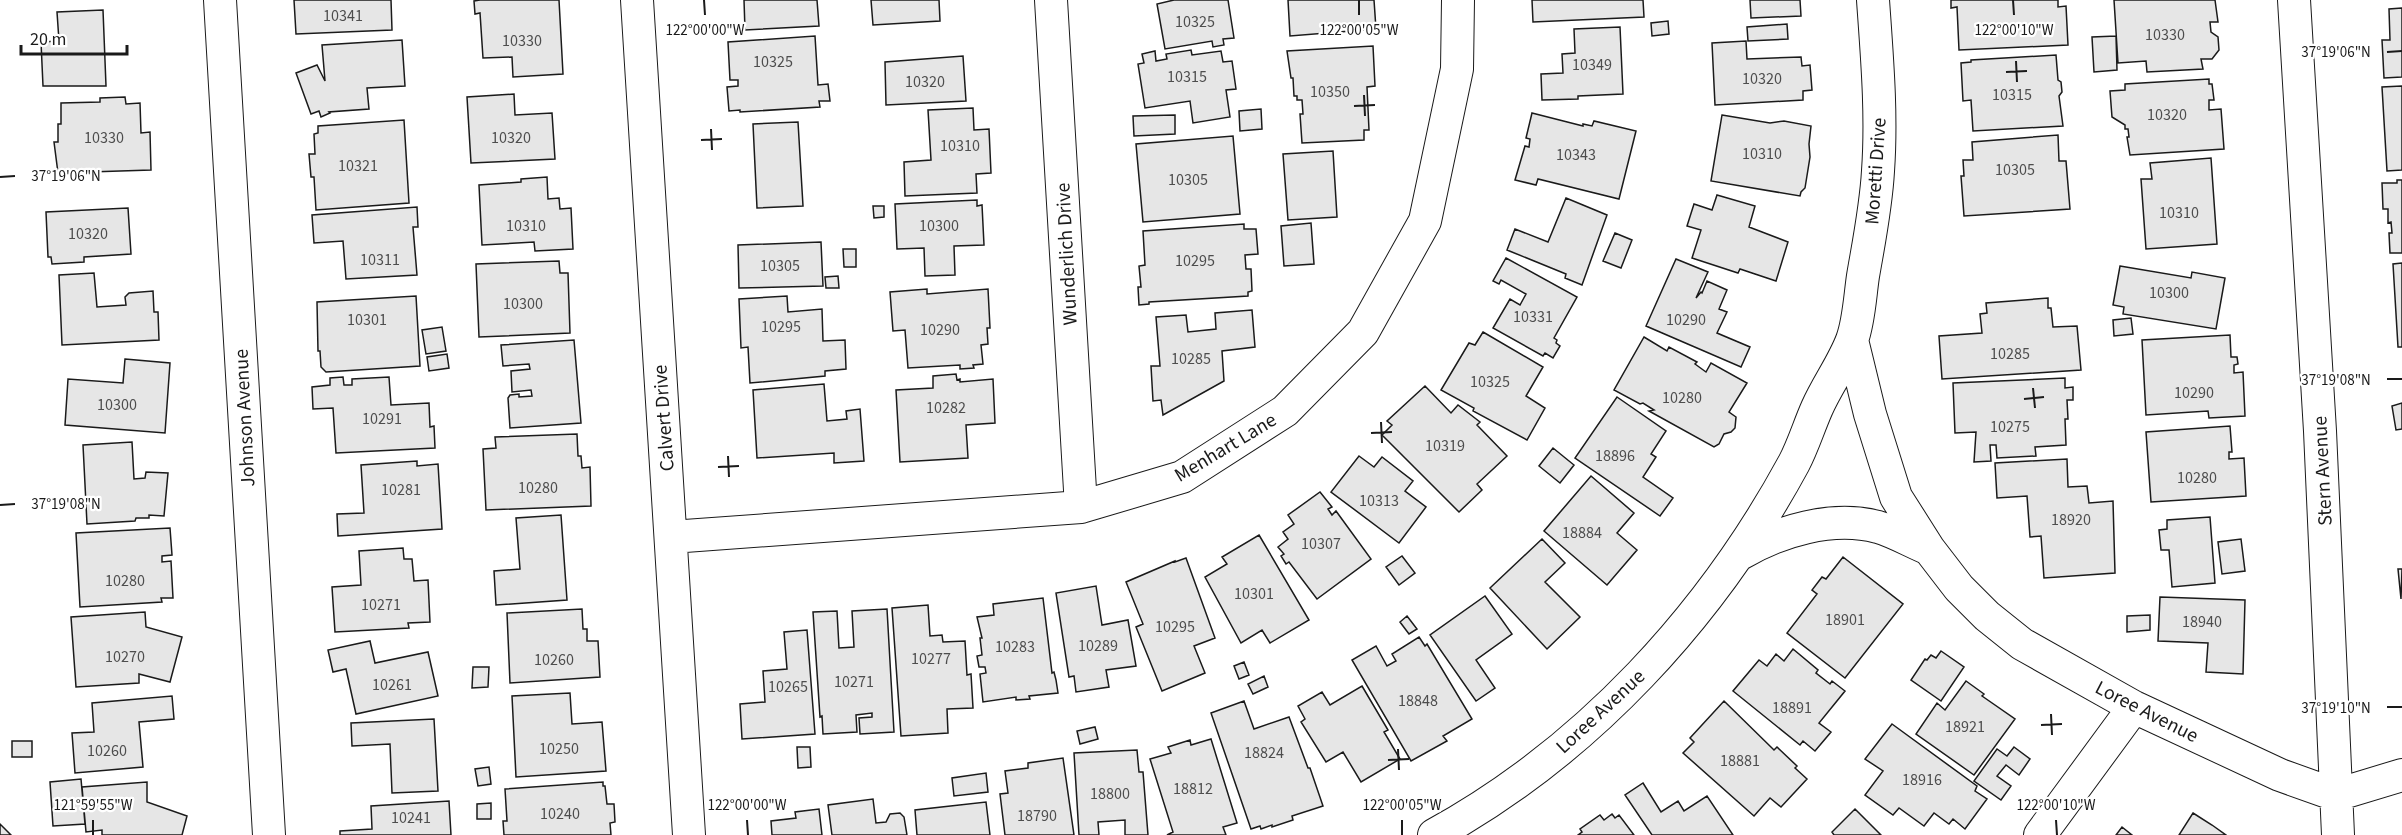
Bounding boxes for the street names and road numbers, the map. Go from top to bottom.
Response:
street label: Moretti Drive [1858,117,1894,226]
street label: Wunderlich Drive [1049,182,1085,326]
street label: Johnson Avenue [227,348,263,488]
street label: Calvert Drive [646,364,682,472]
street label: Menhart Lane [1169,406,1282,489]
street label: Stern Avenue [2306,415,2340,527]
street label: Loree Avenue [1550,663,1651,760]
street label: Loree Avenue [2090,674,2203,750]

